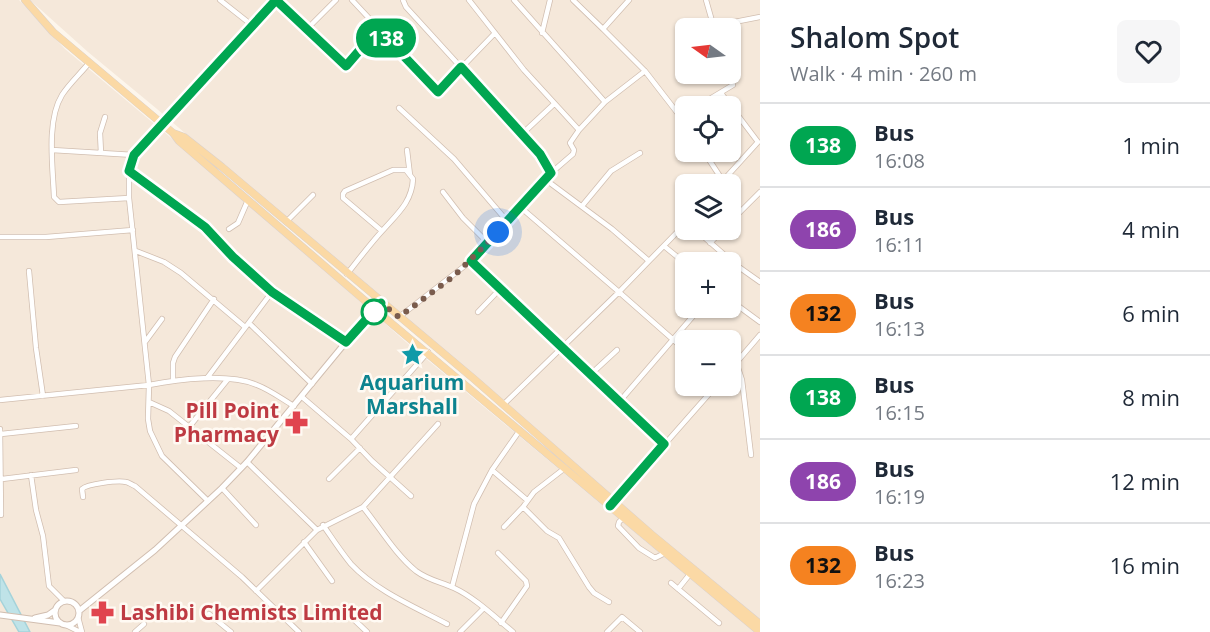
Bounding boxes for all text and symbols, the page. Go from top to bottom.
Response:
line badge: 138 [352,18,420,57]
north arrow [675,18,741,84]
map controls [675,18,741,396]
text: Shalom Spot [790,18,959,56]
button: heart [1117,20,1180,83]
text: 138 [368,24,404,52]
text: Walk · 4 min · 260 m [790,60,977,87]
button: locate [675,96,741,162]
text: Bus [874,117,914,147]
text: 1 min [1122,130,1180,160]
text: 138 [805,131,841,159]
text: 16:08 [874,147,925,174]
button: layers [675,174,741,240]
text: Bus [874,201,914,231]
text: 4 min [1122,214,1180,244]
text: 186 [805,215,841,243]
your location [483,217,513,247]
text: 16:11 [874,231,925,258]
button: + [675,252,741,318]
text: Bus [874,285,914,315]
text: 6 min [1122,298,1180,328]
unlabelled marker [361,299,387,325]
text: 132 [805,299,841,327]
text: 16:13 [874,315,925,342]
button: − [675,330,741,396]
place icon: Aquarium Marshall [399,342,425,368]
place label: Aquarium Marshall [360,368,464,420]
text: Bus [874,369,914,399]
text: 8 min [1122,382,1180,412]
text: 138 [805,383,841,411]
place label: Pill Point Pharmacy [174,396,279,448]
text: 16:15 [874,399,925,426]
pharmacy icon: Pill Point Pharmacy [284,410,310,436]
text: Bus [874,453,914,483]
text: 12 min [1110,466,1180,496]
text: 186 [805,467,841,495]
text: 16:19 [874,483,925,510]
text: Bus [874,537,914,567]
text: 16 min [1110,550,1180,580]
text: 132 [805,551,841,579]
text: 16:23 [874,567,925,594]
place label: Lashibi Chemists Limited [120,598,383,626]
pharmacy icon: Lashibi Chemists Limited [89,600,115,626]

